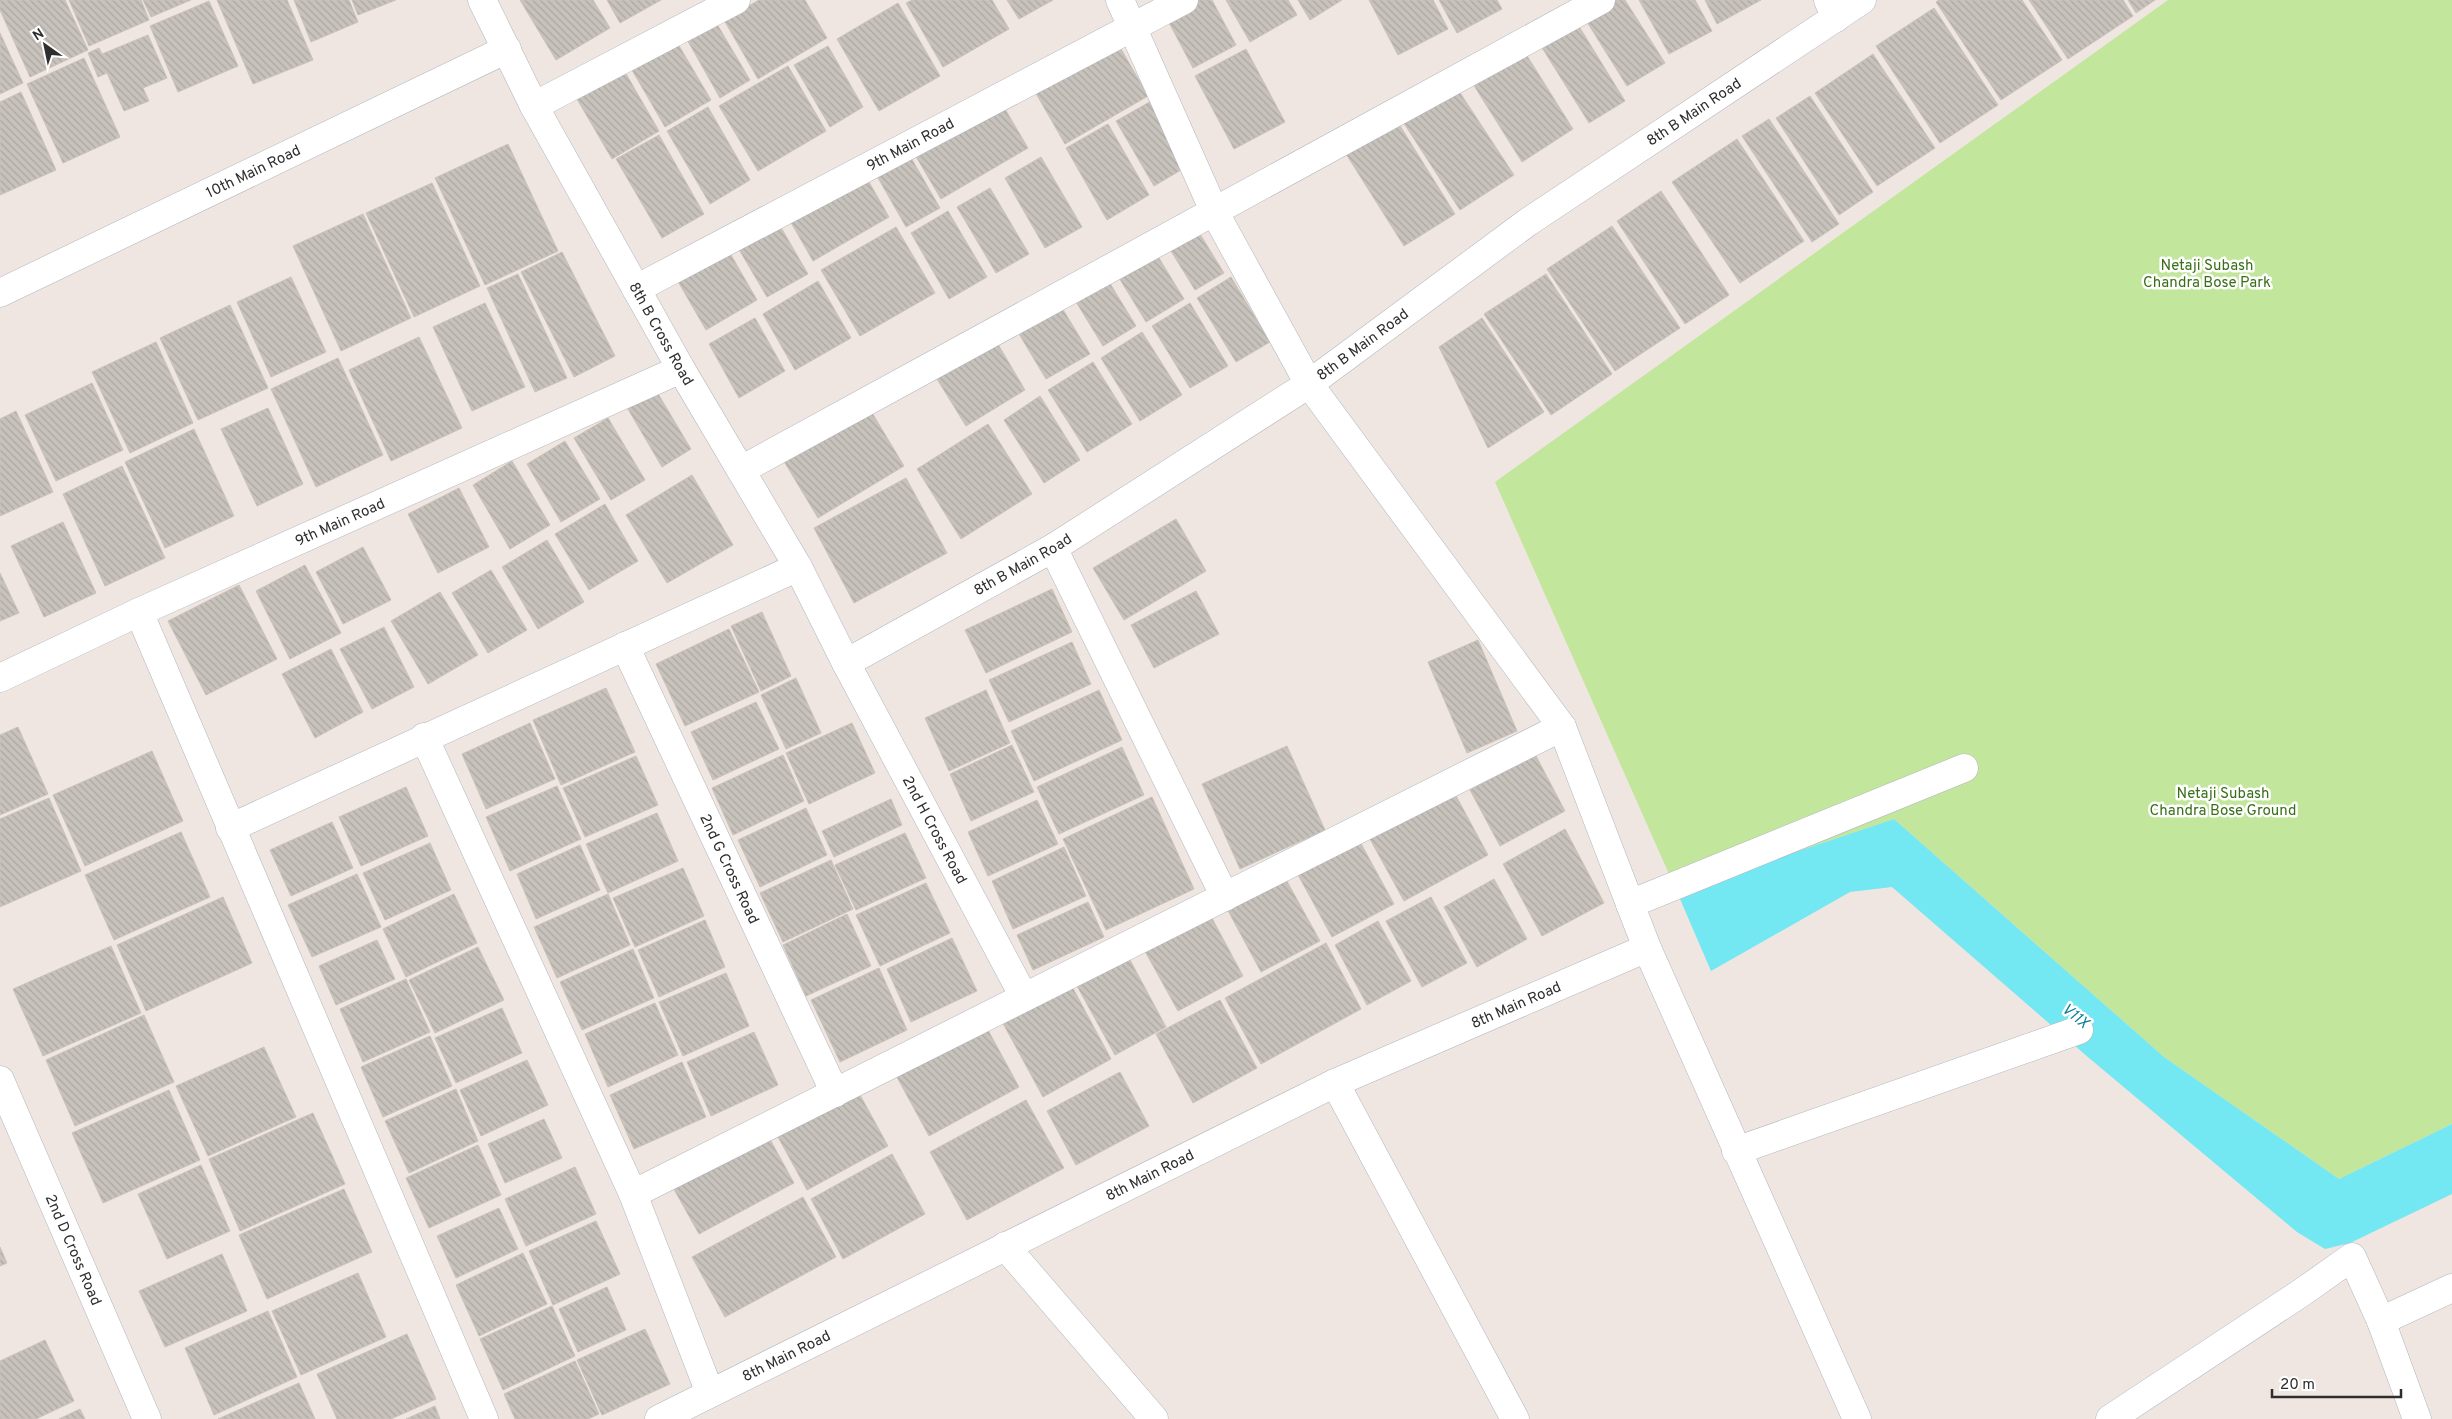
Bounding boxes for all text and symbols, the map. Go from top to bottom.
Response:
north arrow [20,20,70,70]
text: N [30,25,48,45]
street label: 8th B Main Road [1644,75,1746,151]
street label: 9th Main Road [864,115,958,177]
street label: 10th Main Road [203,142,304,203]
park label: Netaji Subash Chandra Bose Park [2143,257,2271,293]
street label: 8th B Cross Road [624,279,697,390]
street label: 8th B Main Road [1314,305,1413,386]
street label: 9th Main Road [293,495,388,552]
street label: 8th B Main Road [971,530,1076,601]
street label: 2nd H Cross Road [897,773,970,888]
park label: Netaji Subash Chandra Bose Ground [2150,785,2296,821]
street label: 2nd G Cross Road [694,811,762,927]
street label: 8th Main Road [1469,978,1564,1034]
water label: V11X [2057,1000,2094,1035]
street label: 8th Main Road [1103,1146,1198,1206]
street label: 2nd D Cross Road [40,1192,105,1309]
street label: 8th Main Road [739,1327,834,1387]
scale bar [2272,1366,2401,1398]
text: 20 m [2280,1376,2315,1395]

